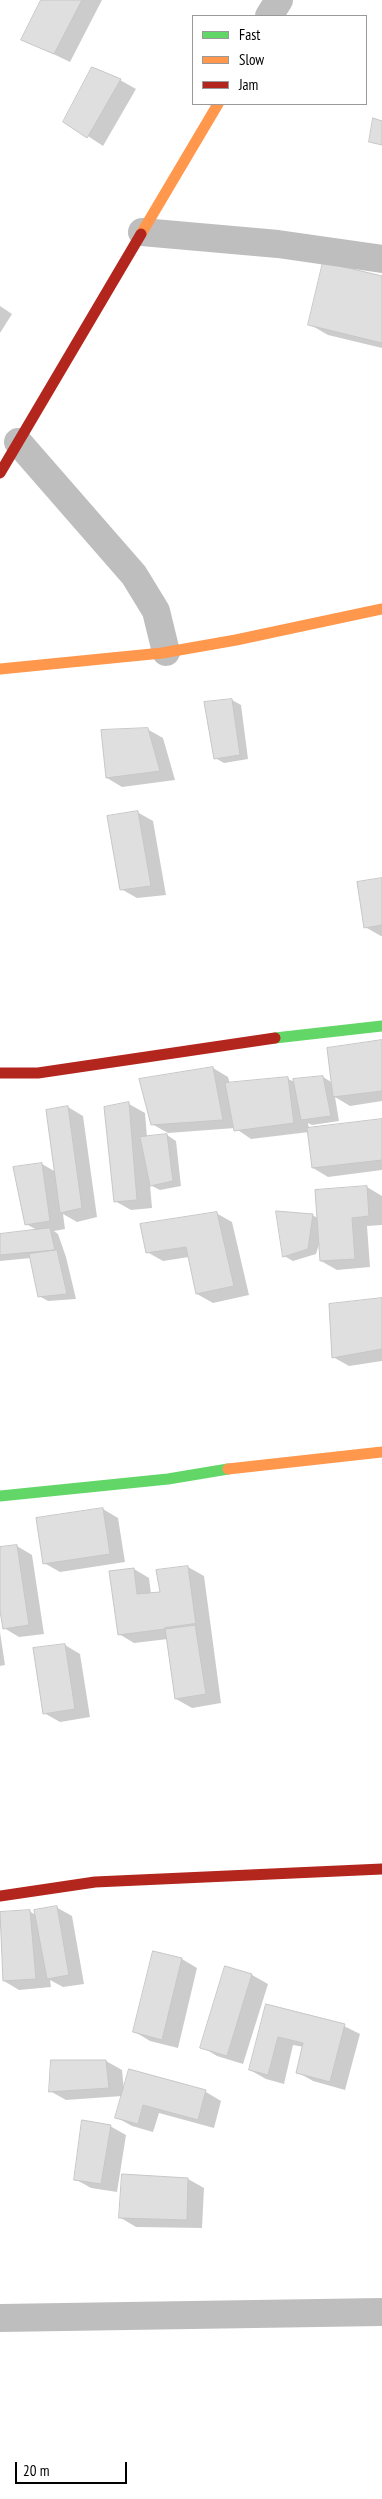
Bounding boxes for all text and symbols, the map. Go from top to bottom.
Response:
legend [192,15,367,105]
text: Fast [239,25,260,44]
text: Slow [239,50,264,69]
text: Jam [239,75,258,94]
scale bar [18,2452,130,2484]
text: 20 m [23,2461,49,2480]

